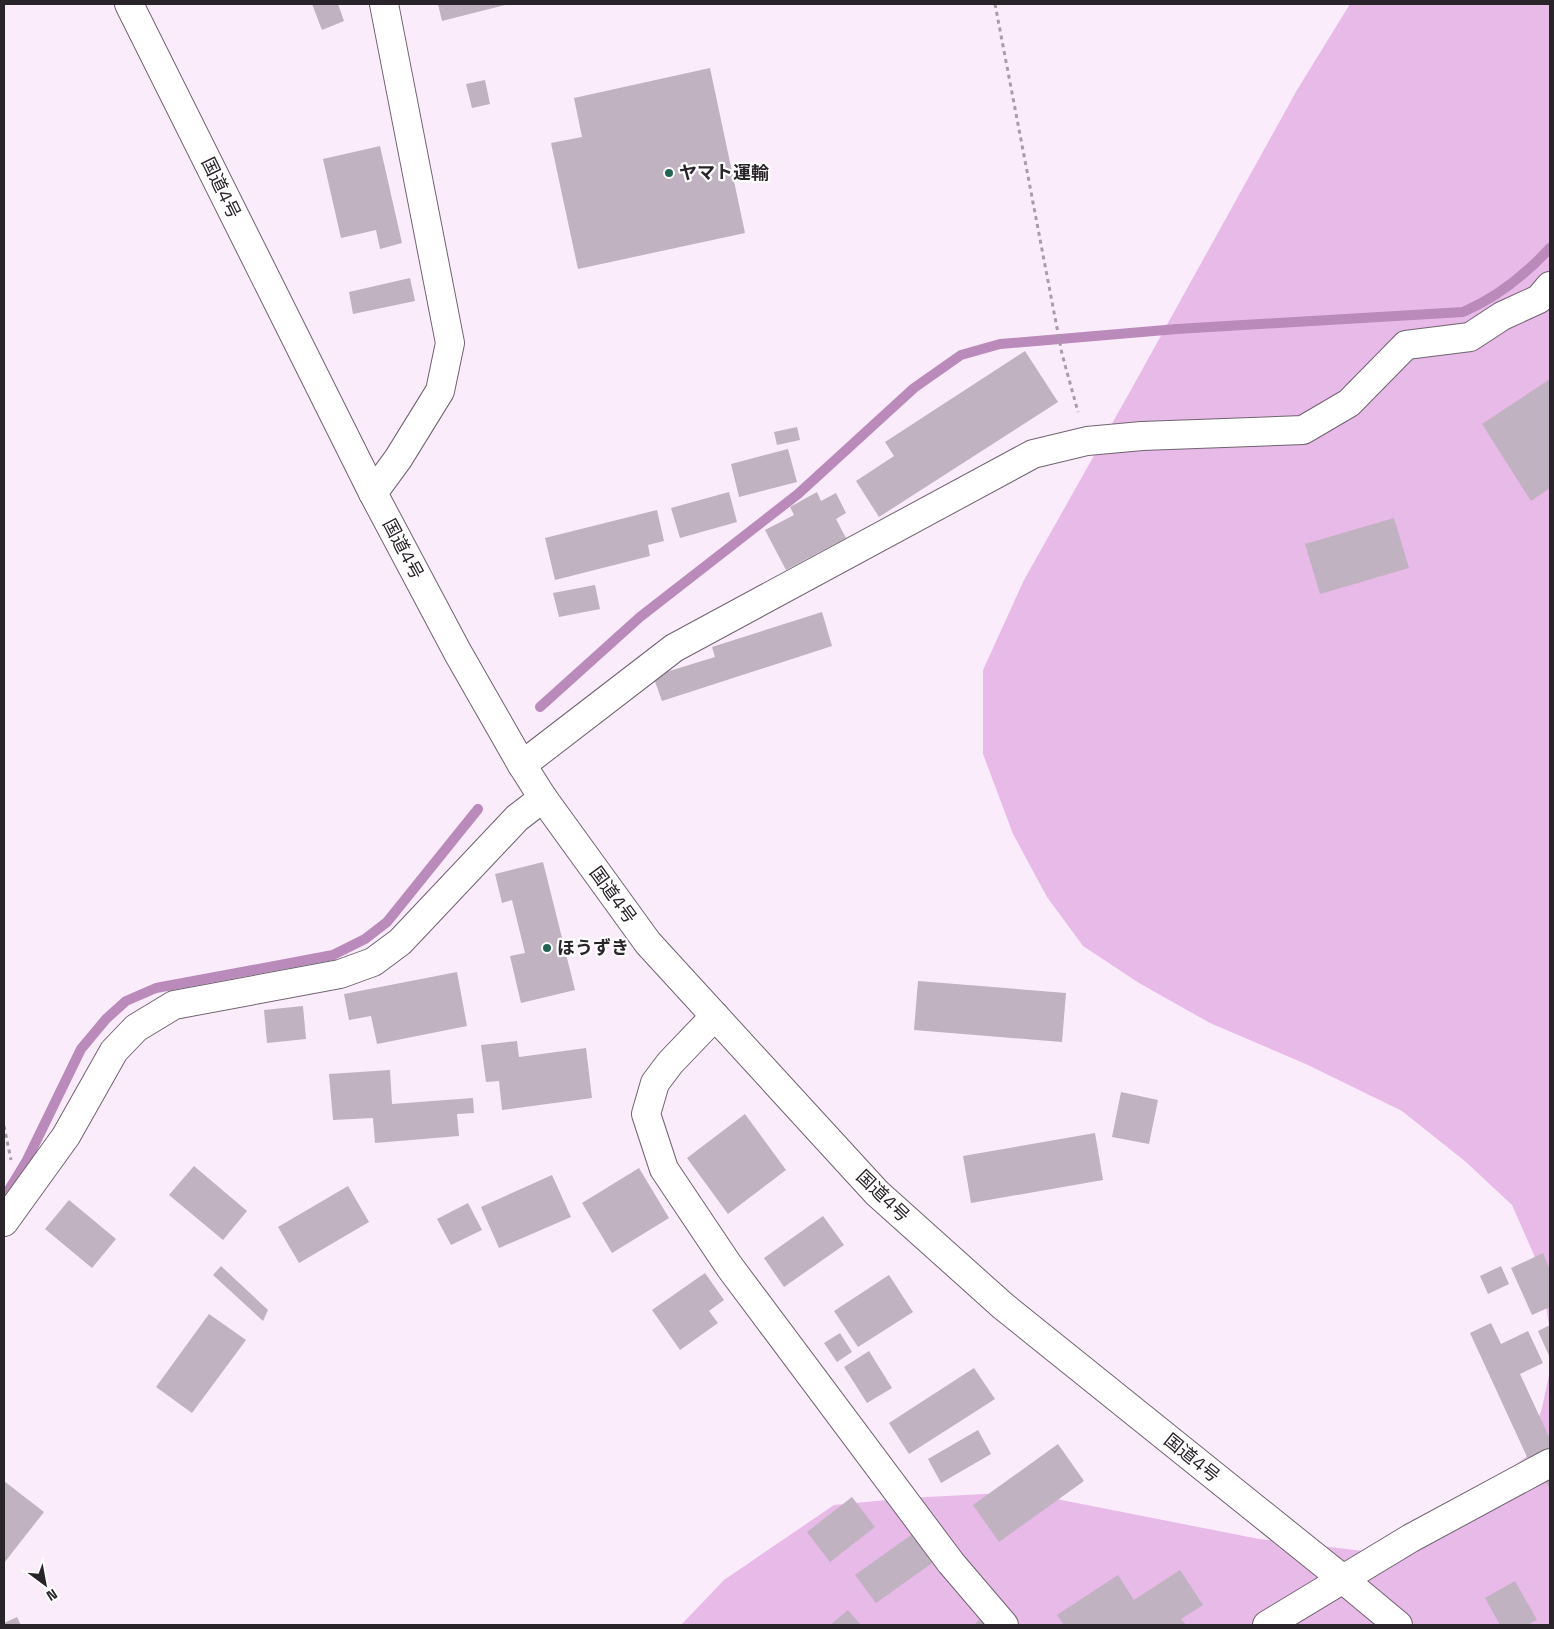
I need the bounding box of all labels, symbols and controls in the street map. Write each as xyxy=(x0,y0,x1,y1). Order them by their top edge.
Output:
street label: 国道4号 xyxy=(197,153,246,222)
place label: ヤマト運輸 xyxy=(679,161,769,184)
marker: ヤマト運輸 xyxy=(663,167,675,179)
street label: 国道4号 xyxy=(378,515,429,583)
street label: 国道4号 xyxy=(585,862,642,928)
place label: ほうずき xyxy=(557,936,629,959)
marker: ほうずき xyxy=(541,942,553,954)
street label: 国道4号 xyxy=(852,1165,915,1227)
street label: 国道4号 xyxy=(1160,1428,1225,1487)
north arrow xyxy=(20,1559,70,1609)
text: N xyxy=(43,1585,61,1605)

